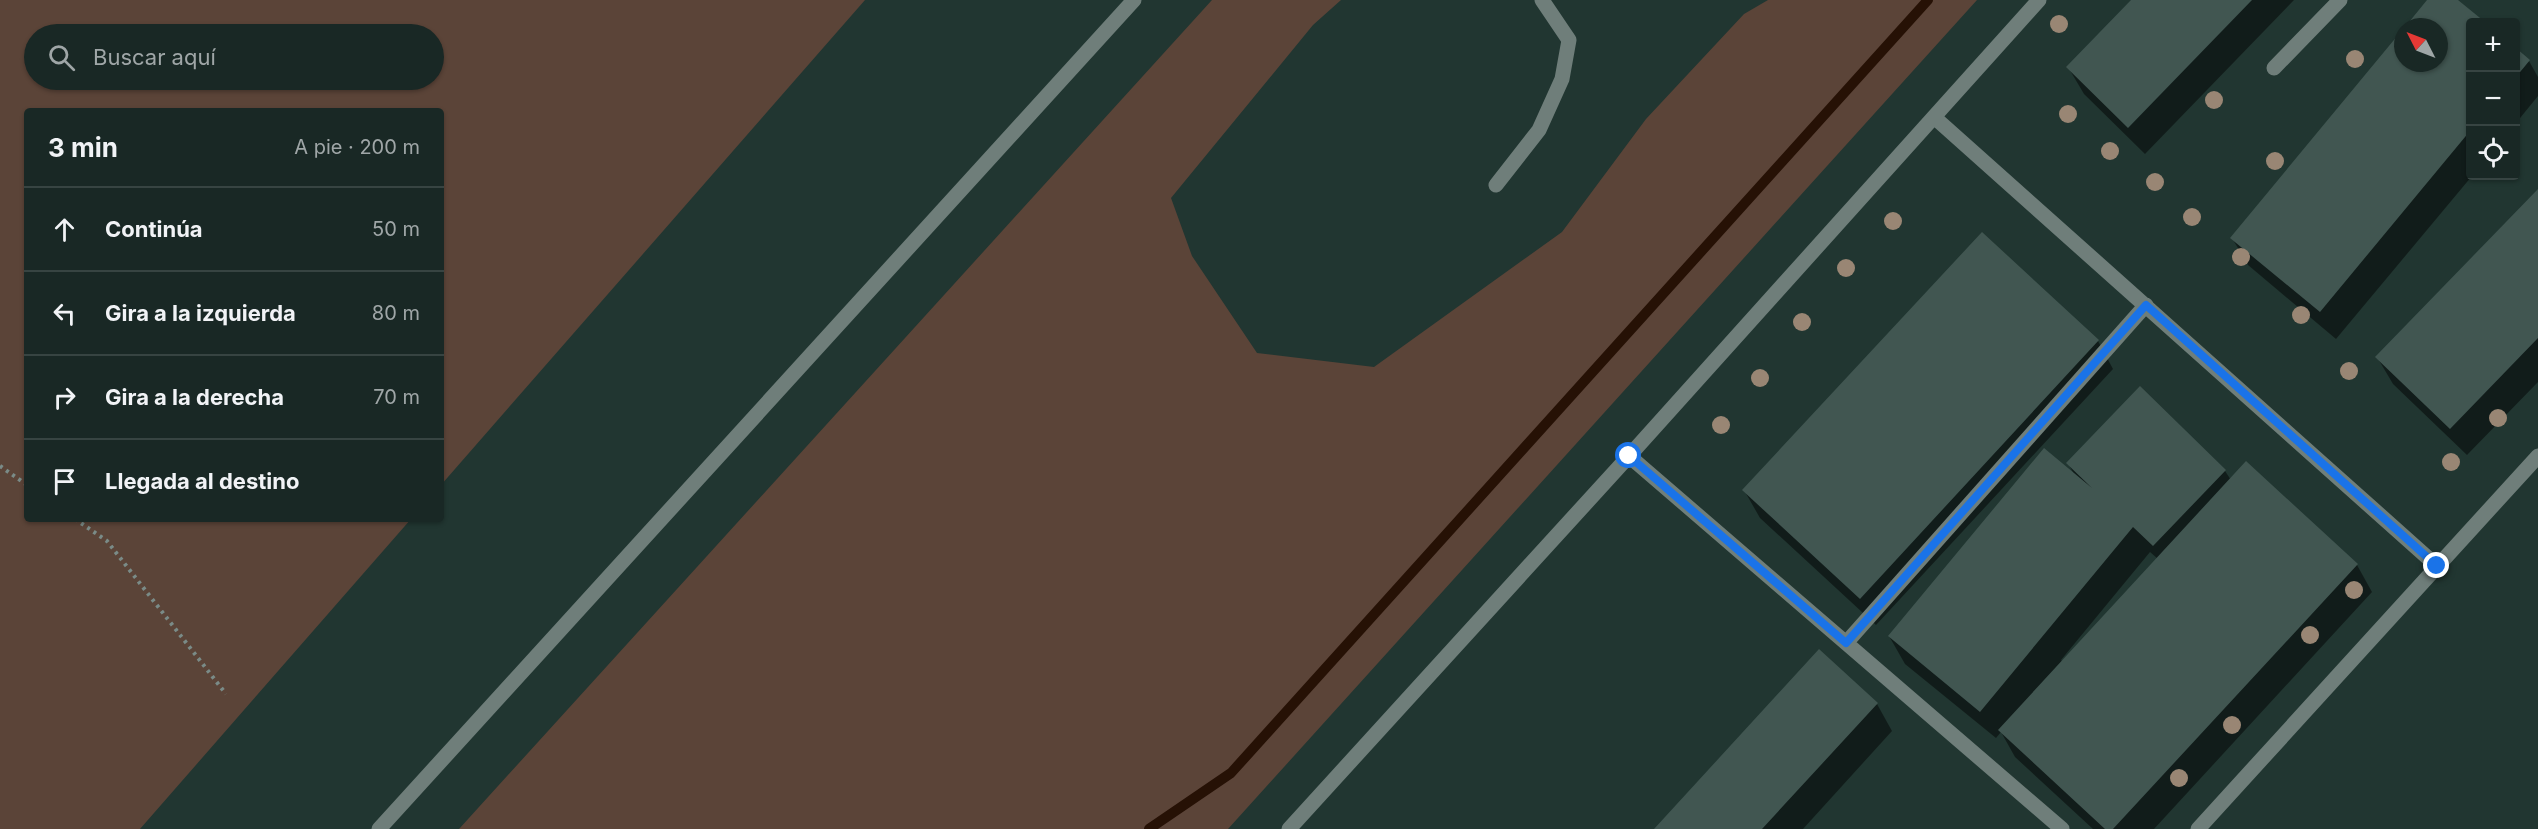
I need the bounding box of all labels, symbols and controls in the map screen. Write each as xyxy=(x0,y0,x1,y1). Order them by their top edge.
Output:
north arrow xyxy=(2394,18,2448,72)
map controls xyxy=(2466,18,2520,180)
button: + xyxy=(2466,18,2520,72)
search box xyxy=(24,24,444,90)
icon: search xyxy=(45,41,78,74)
text: Buscar aquí xyxy=(93,44,216,70)
button: − xyxy=(2466,72,2520,126)
button: locate xyxy=(2466,126,2520,180)
text: 3 min xyxy=(48,132,118,163)
text: A pie · 200 m xyxy=(294,135,420,159)
icon: ahead xyxy=(48,213,81,246)
text: Continúa xyxy=(105,216,203,242)
text: 50 m xyxy=(372,217,420,241)
icon: left xyxy=(48,297,81,330)
text: Gira a la izquierda xyxy=(105,300,296,326)
text: 80 m xyxy=(372,301,420,325)
icon: right xyxy=(48,381,81,414)
text: Gira a la derecha xyxy=(105,384,284,410)
text: 70 m xyxy=(373,385,420,409)
route start xyxy=(1615,442,1641,468)
icon: arrive xyxy=(48,465,81,498)
text: Llegada al destino xyxy=(105,468,299,494)
route end xyxy=(2423,552,2449,578)

